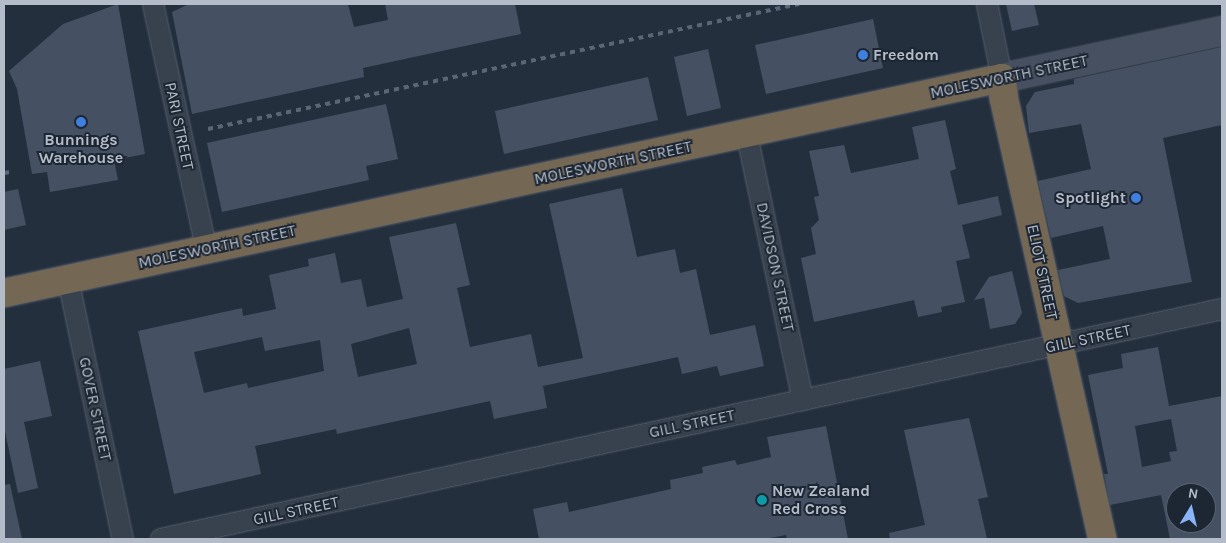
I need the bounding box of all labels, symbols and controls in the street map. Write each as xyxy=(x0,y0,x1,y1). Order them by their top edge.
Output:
place label: Freedom xyxy=(873,45,939,65)
marker: Freedom xyxy=(857,49,869,61)
street label: MOLESWORTH STREET xyxy=(929,51,1089,103)
street label: PARI STREET xyxy=(160,80,198,172)
marker: Bunnings Warehouse xyxy=(75,116,87,128)
place label: Bunnings Warehouse xyxy=(39,130,123,168)
street label: MOLESWORTH STREET xyxy=(533,137,693,189)
place label: Spotlight xyxy=(1055,188,1126,208)
marker: Spotlight xyxy=(1130,192,1142,204)
street label: DAVIDSON STREET xyxy=(752,201,798,333)
street label: MOLESWORTH STREET xyxy=(137,221,297,273)
street label: ELIOT STREET xyxy=(1023,223,1061,321)
street label: GILL STREET xyxy=(1043,321,1133,357)
street label: GOVER STREET xyxy=(75,355,115,463)
street label: GILL STREET xyxy=(647,406,737,442)
place label: New Zealand Red Cross xyxy=(772,481,870,519)
north arrow xyxy=(1166,483,1216,533)
text: N xyxy=(1187,484,1200,503)
street label: GILL STREET xyxy=(251,493,341,529)
marker: New Zealand Red Cross xyxy=(756,494,768,506)

